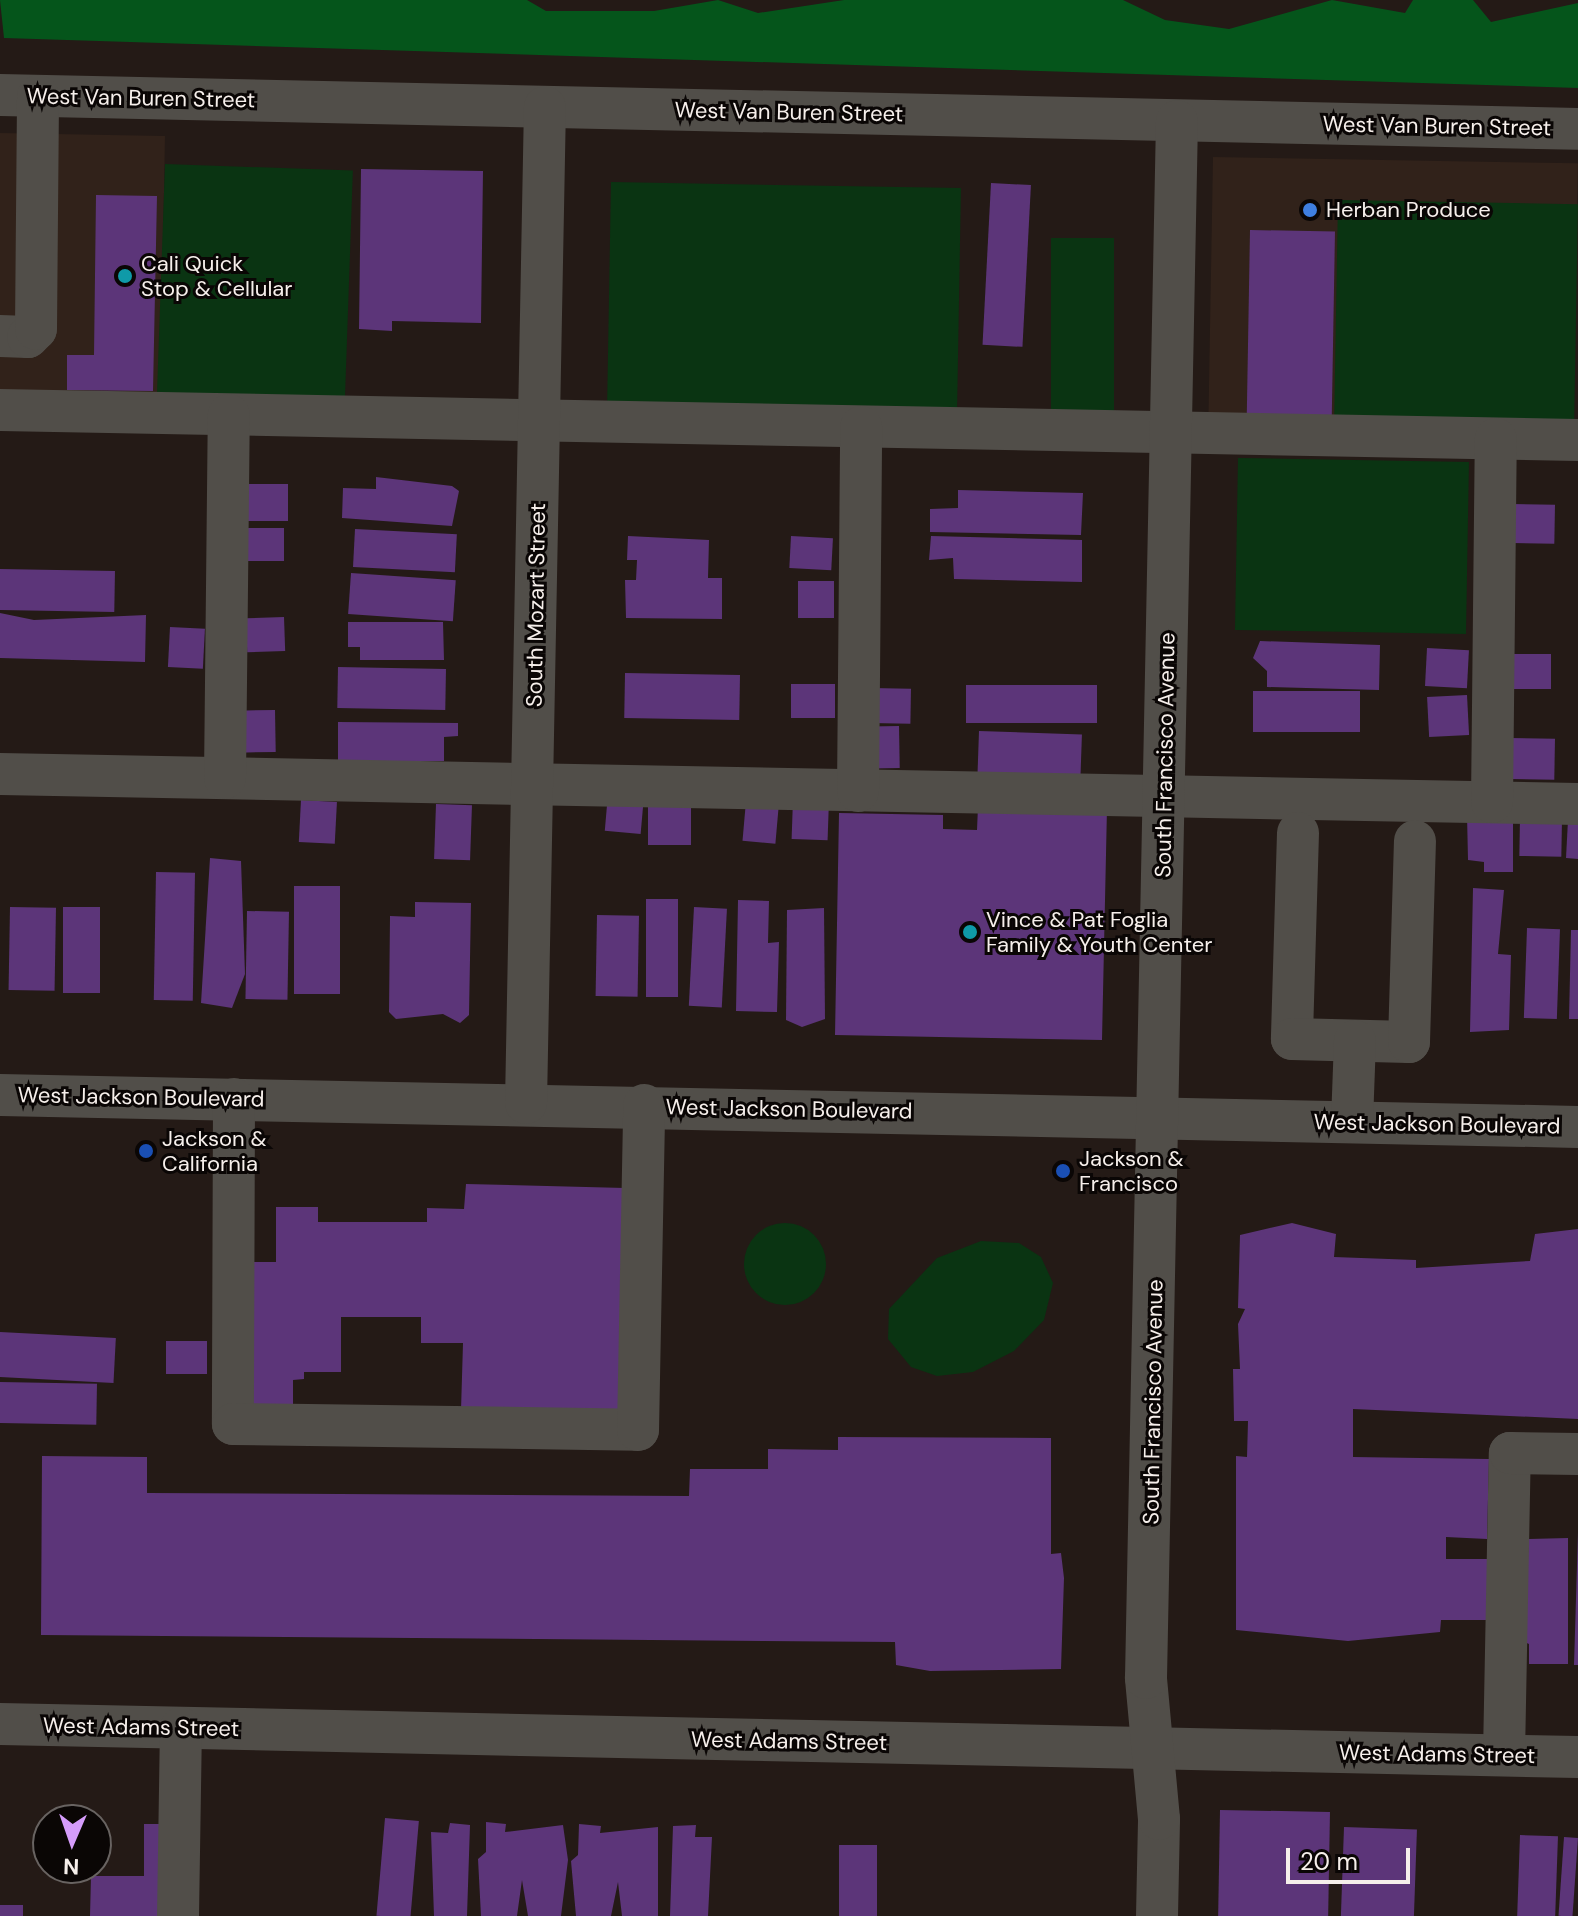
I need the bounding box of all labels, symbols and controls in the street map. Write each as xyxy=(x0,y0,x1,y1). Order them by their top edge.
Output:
street label: West Van Buren Street xyxy=(27,83,255,113)
street label: West Van Buren Street xyxy=(675,97,903,127)
street label: West Van Buren Street xyxy=(1323,111,1551,141)
place label: Herban Produce xyxy=(1326,197,1491,223)
marker: Herban Produce xyxy=(1301,201,1319,219)
place label: Cali Quick Stop & Cellular xyxy=(141,250,292,302)
marker: Cali Quick Stop & Cellular xyxy=(116,267,134,285)
street label: South Mozart Street xyxy=(521,503,551,707)
street label: South Francisco Avenue xyxy=(1150,632,1180,878)
place label: Vince & Pat Foglia Family & Youth Center xyxy=(986,906,1212,958)
marker: Vince & Pat Foglia Family & Youth Center xyxy=(961,923,979,941)
street label: West Jackson Boulevard xyxy=(17,1082,265,1112)
street label: West Jackson Boulevard xyxy=(665,1094,913,1124)
street label: West Jackson Boulevard xyxy=(1313,1109,1561,1139)
place label: Jackson & California xyxy=(162,1125,267,1176)
marker: Jackson & California xyxy=(137,1142,155,1160)
place label: Jackson & Francisco xyxy=(1079,1145,1184,1196)
marker: Jackson & Francisco xyxy=(1054,1162,1072,1180)
street label: South Francisco Avenue xyxy=(1138,1279,1168,1525)
street label: West Adams Street xyxy=(43,1712,239,1742)
street label: West Adams Street xyxy=(691,1726,887,1756)
street label: West Adams Street xyxy=(1339,1739,1535,1769)
north arrow xyxy=(32,1804,112,1884)
scale bar xyxy=(1290,1832,1414,1882)
text: 20 m xyxy=(1300,1846,1358,1877)
text: N xyxy=(63,1852,80,1881)

